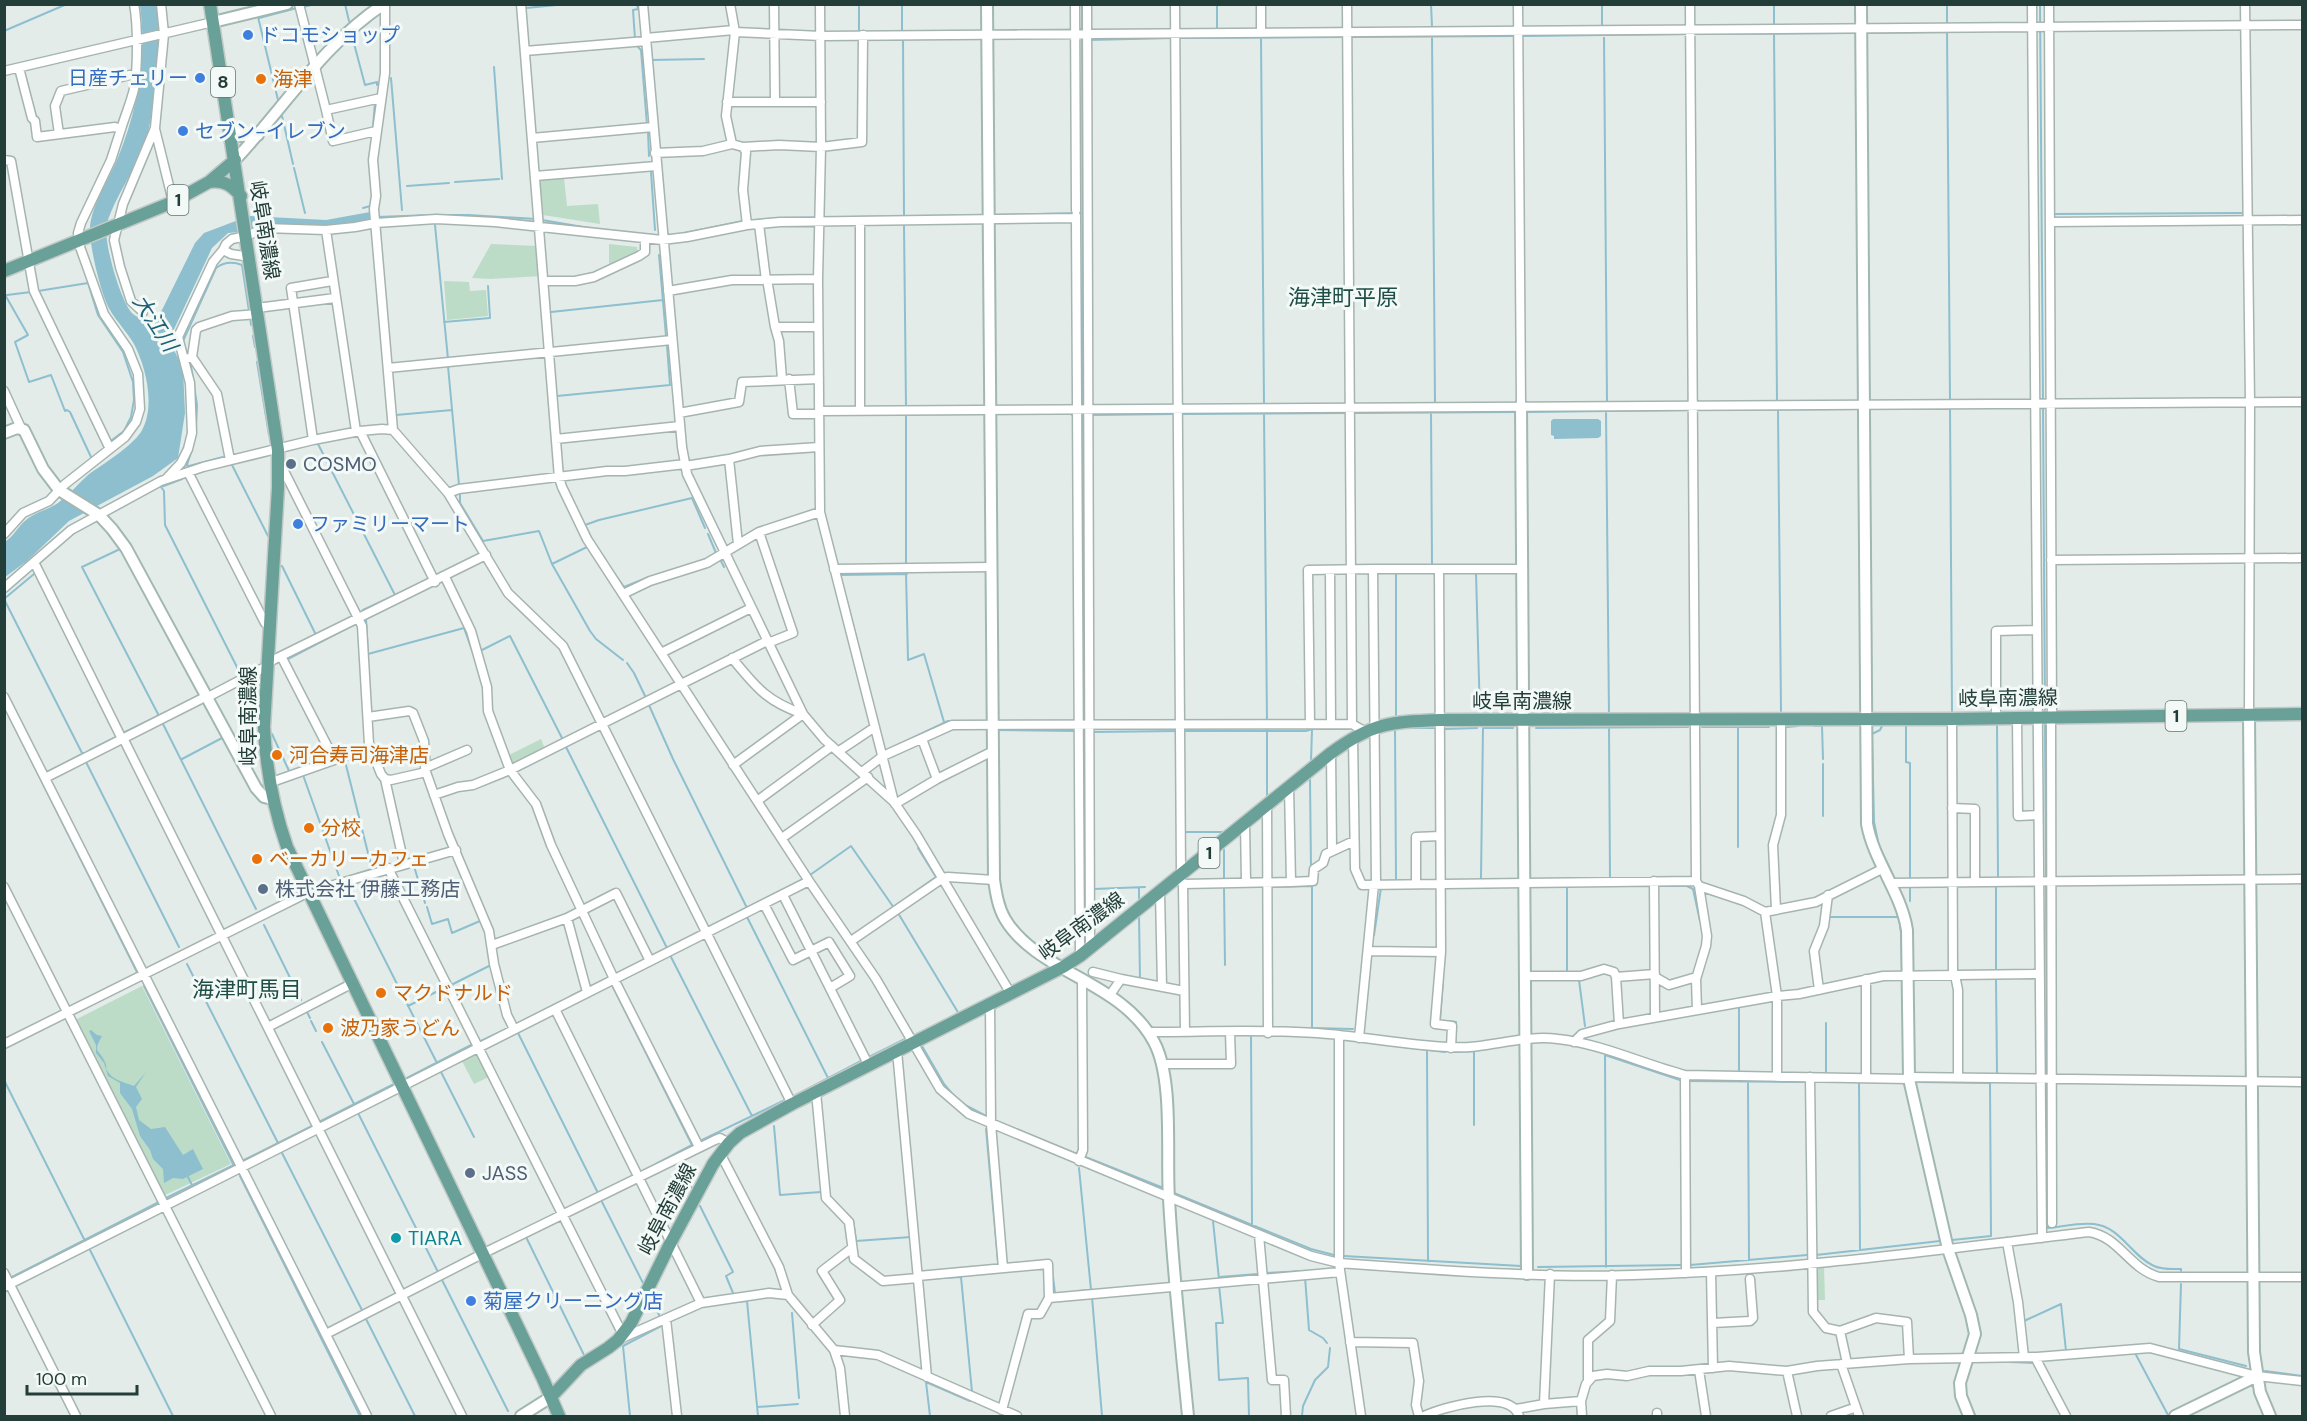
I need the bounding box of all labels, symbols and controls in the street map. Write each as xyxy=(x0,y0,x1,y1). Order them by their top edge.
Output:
place label: ドコモショップ xyxy=(260,22,400,48)
marker: ドコモショップ xyxy=(241,28,255,42)
place label: 日産チェリー xyxy=(68,65,188,91)
place label: 海津 xyxy=(273,66,313,92)
road number: 8 xyxy=(211,67,235,97)
marker: 日産チェリー xyxy=(193,71,207,85)
marker: 海津 xyxy=(254,72,268,86)
place label: セブン-イレブン xyxy=(195,118,346,144)
marker: セブン-イレブン xyxy=(176,124,190,138)
street label: 岐阜南濃線 xyxy=(244,179,286,281)
road number: 1 xyxy=(168,185,188,215)
district label: 海津町平原 xyxy=(1288,283,1398,312)
water label: 大江川 xyxy=(126,289,185,359)
place label: COSMO xyxy=(303,451,377,477)
marker: COSMO xyxy=(284,457,298,471)
place label: ファミリーマート xyxy=(310,511,470,537)
marker: ファミリーマート xyxy=(291,517,305,531)
street label: 岐阜南濃線 xyxy=(235,666,261,766)
street label: 岐阜南濃線 xyxy=(1958,684,2058,712)
street label: 岐阜南濃線 xyxy=(1472,688,1572,714)
road number: 1 xyxy=(2166,701,2186,731)
place label: 河合寿司海津店 xyxy=(289,742,429,768)
marker: 河合寿司海津店 xyxy=(270,748,284,762)
place label: 分校 xyxy=(321,815,361,841)
marker: 分校 xyxy=(302,821,316,835)
road number: 1 xyxy=(1198,838,1220,868)
place label: ベーカリーカフェ xyxy=(269,846,429,872)
marker: ベーカリーカフェ xyxy=(250,852,264,866)
place label: 株式会社 伊藤工務店 xyxy=(275,876,460,902)
marker: 株式会社 伊藤工務店 xyxy=(256,882,270,896)
street label: 岐阜南濃線 xyxy=(1033,886,1129,966)
district label: 海津町馬目 xyxy=(192,975,302,1004)
place label: マクドナルド xyxy=(393,980,513,1006)
marker: マクドナルド xyxy=(374,986,388,1000)
place label: 波乃家うどん xyxy=(340,1015,460,1041)
marker: 波乃家うどん xyxy=(321,1021,335,1035)
street label: 岐阜南濃線 xyxy=(632,1159,702,1259)
place label: JASS xyxy=(482,1160,528,1186)
marker: JASS xyxy=(463,1166,477,1180)
place label: TIARA xyxy=(408,1225,462,1251)
marker: TIARA xyxy=(389,1231,403,1245)
place label: 菊屋クリーニング店 xyxy=(483,1288,663,1314)
marker: 菊屋クリーニング店 xyxy=(464,1294,478,1308)
scale bar xyxy=(27,1358,136,1396)
text: 100 m xyxy=(36,1367,87,1391)

